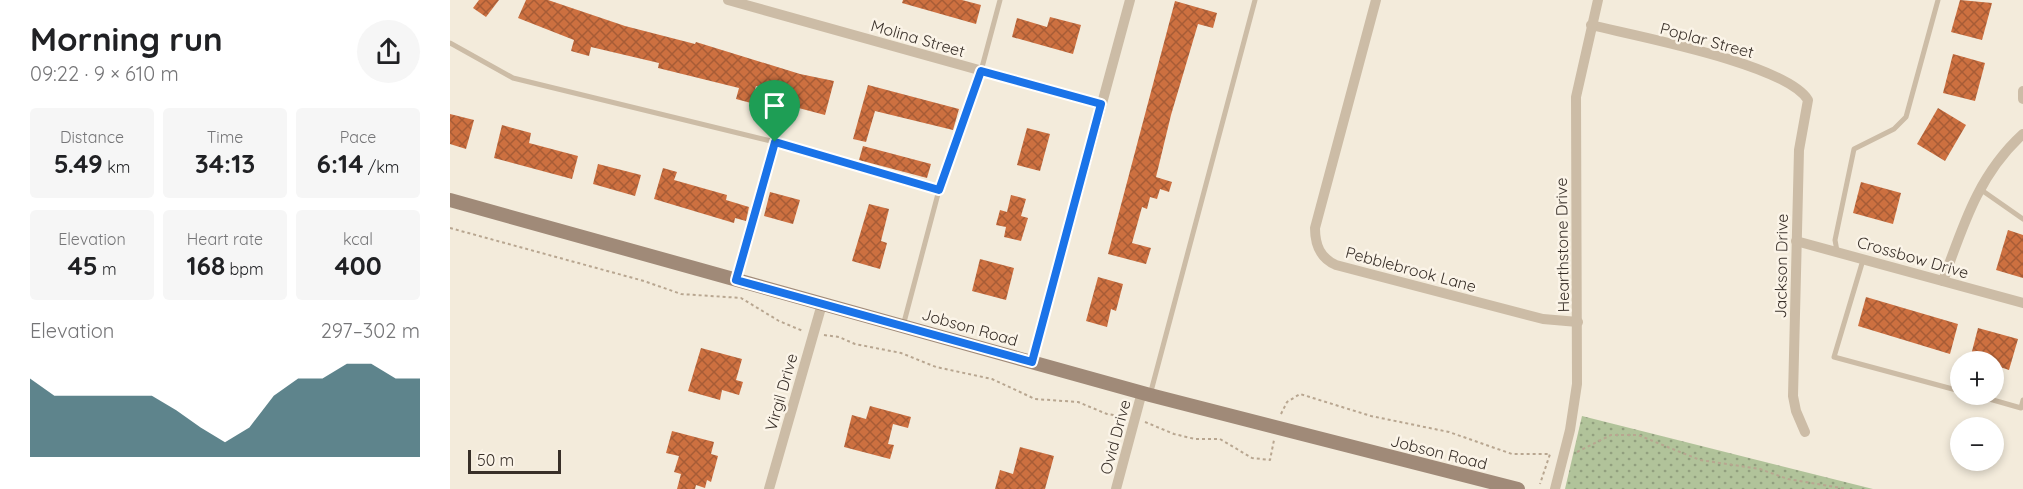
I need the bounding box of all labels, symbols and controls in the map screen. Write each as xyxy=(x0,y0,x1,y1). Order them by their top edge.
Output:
street label: Molina Street xyxy=(869,15,967,61)
text: Morning run xyxy=(30,18,223,59)
street label: Poplar Street xyxy=(1658,18,1756,62)
button: share xyxy=(357,20,420,83)
text: 09:22 · 9 × 610 m xyxy=(30,61,179,86)
pin xyxy=(749,80,800,142)
icon: arrive xyxy=(758,89,791,122)
text: Distance xyxy=(60,127,124,147)
text: Time xyxy=(207,127,243,147)
text: Pace xyxy=(340,127,376,147)
text: 5.49 xyxy=(54,147,103,180)
text: 34:13 xyxy=(195,147,255,180)
text: 6:14 xyxy=(317,147,364,180)
text: km xyxy=(103,157,130,177)
text: /km xyxy=(364,157,399,177)
street label: Hearthstone Drive xyxy=(1551,177,1573,313)
street label: Jackson Drive xyxy=(1770,213,1792,319)
text: Elevation xyxy=(58,229,126,249)
text: Heart rate xyxy=(187,229,263,249)
text: kcal xyxy=(343,229,373,249)
street label: Crossbow Drive xyxy=(1855,232,1971,282)
street label: Pebblebrook Lane xyxy=(1343,242,1479,296)
text: 45 xyxy=(67,249,98,282)
text: 168 xyxy=(186,249,225,282)
text: 400 xyxy=(334,249,382,282)
text: m xyxy=(98,259,117,279)
text: bpm xyxy=(225,259,264,279)
street label: Jobson Road xyxy=(920,304,1020,350)
text: Elevation xyxy=(30,318,114,343)
text: 297–302 m xyxy=(321,318,420,343)
street label: Virgil Drive xyxy=(760,351,802,433)
map controls xyxy=(1950,351,2004,471)
button: + xyxy=(1950,351,2004,405)
street label: Ovid Drive xyxy=(1095,397,1135,477)
button: − xyxy=(1950,417,2004,471)
street label: Jobson Road xyxy=(1389,430,1489,474)
scale bar xyxy=(468,447,561,474)
text: 50 m xyxy=(477,450,514,470)

